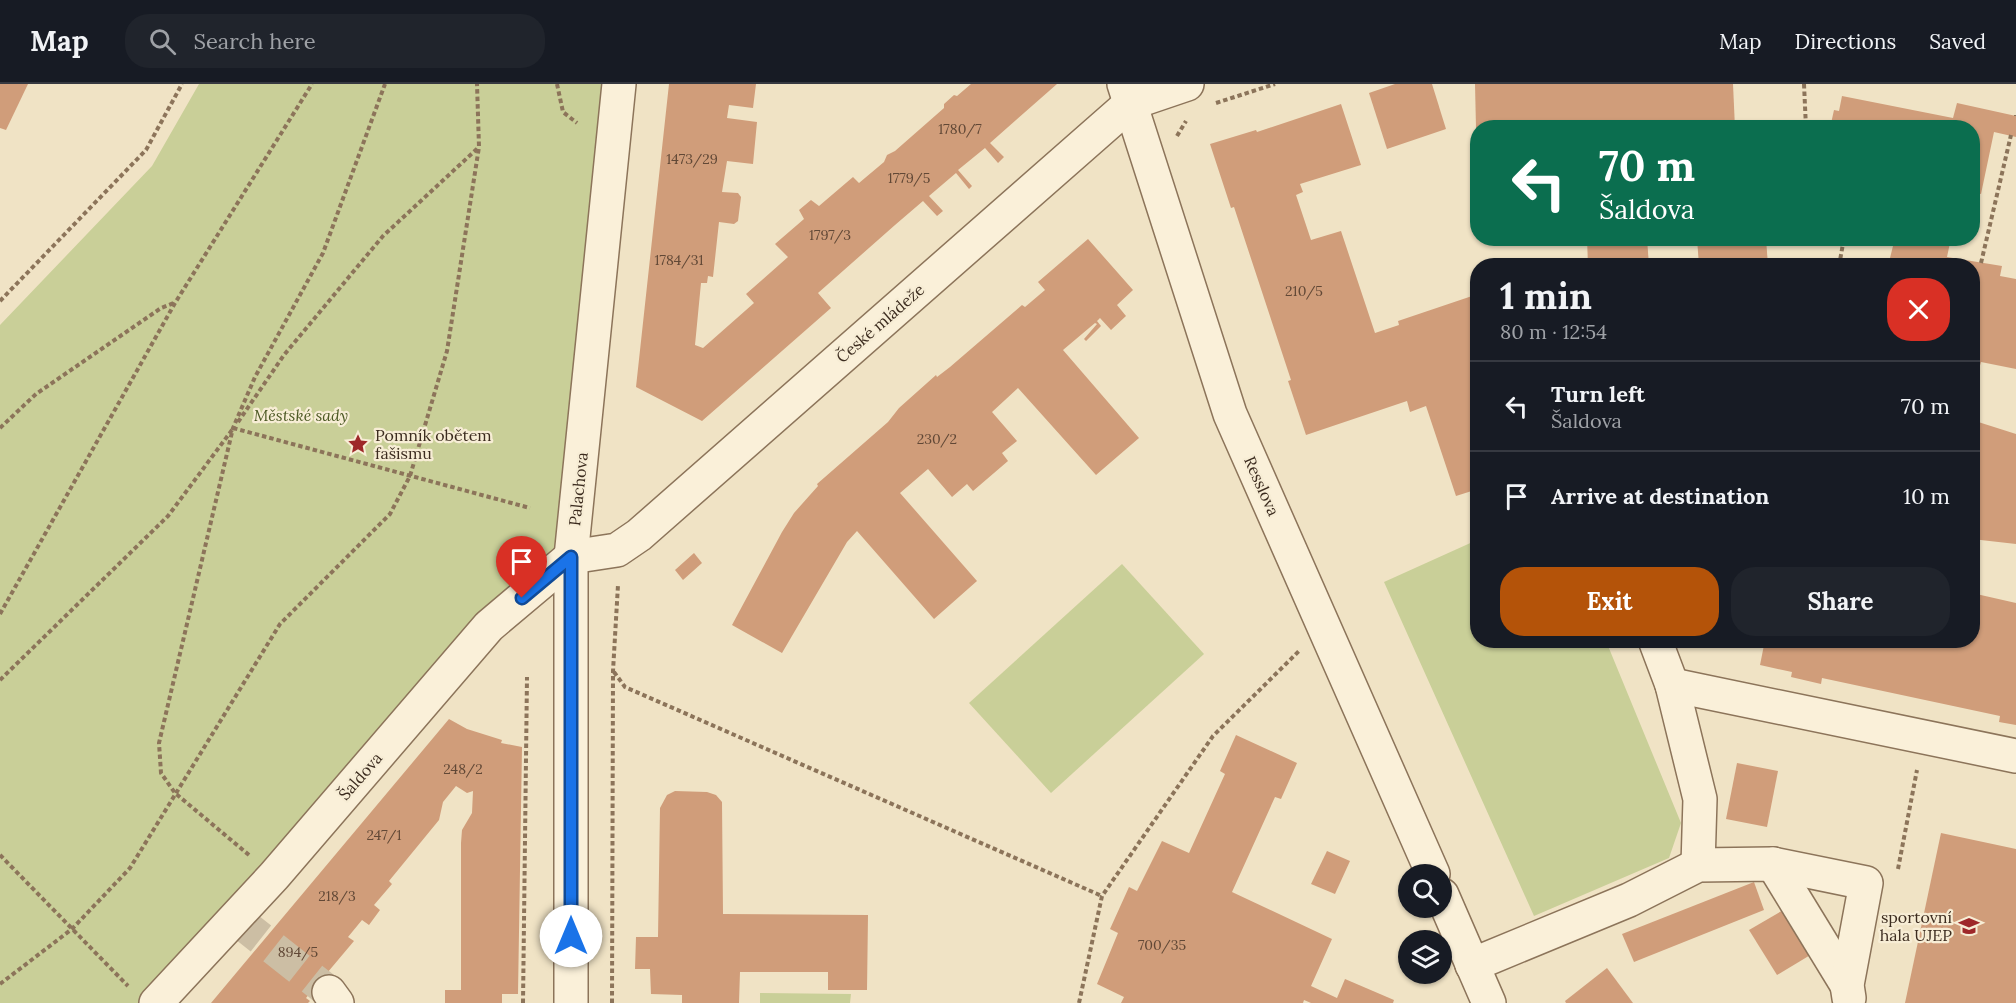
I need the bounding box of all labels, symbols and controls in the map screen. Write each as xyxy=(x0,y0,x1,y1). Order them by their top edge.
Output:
search box xyxy=(125,14,545,68)
text: Map xyxy=(30,23,89,59)
icon: search xyxy=(146,25,179,58)
text: Search here xyxy=(194,27,316,55)
text: Map xyxy=(1719,28,1762,55)
text: Directions xyxy=(1795,28,1896,55)
text: Saved xyxy=(1929,28,1986,55)
house number: 1780/7 xyxy=(938,120,982,138)
text: 70 m xyxy=(1599,139,1695,193)
icon: left xyxy=(1500,144,1578,222)
house number: 1473/29 xyxy=(666,150,718,168)
house number: 1779/5 xyxy=(888,169,930,187)
text: Šaldova xyxy=(1599,192,1695,226)
house number: 1797/3 xyxy=(809,226,851,244)
house number: 1784/31 xyxy=(654,251,704,269)
text: 1 min xyxy=(1500,273,1592,319)
button: close xyxy=(1887,278,1950,341)
street label: České mládeže xyxy=(832,279,929,367)
house number: 210/5 xyxy=(1285,282,1323,300)
text: 80 m · 12:54 xyxy=(1500,319,1607,344)
text: Turn left xyxy=(1551,380,1645,408)
icon: left xyxy=(1500,390,1533,423)
text: 70 m xyxy=(1901,392,1950,420)
park label: Městské sady xyxy=(254,405,348,425)
text: Šaldova xyxy=(1551,408,1622,433)
place label: Pomník obětem fašismu xyxy=(375,425,492,463)
house number: 230/2 xyxy=(917,430,957,448)
place icon: Pomník obětem fašismu xyxy=(346,432,370,456)
street label: Palachova xyxy=(564,451,592,527)
street label: Resslova xyxy=(1240,453,1284,519)
icon: arrive xyxy=(1500,480,1533,513)
text: Arrive at destination xyxy=(1551,482,1769,510)
text: 10 m xyxy=(1903,482,1950,510)
pin xyxy=(496,536,547,598)
icon: arrive xyxy=(505,545,538,578)
button: Exit xyxy=(1500,567,1719,636)
button: Share xyxy=(1731,567,1950,636)
street label: Šaldova xyxy=(334,748,386,804)
house number: 248/2 xyxy=(443,760,483,778)
house number: 247/1 xyxy=(367,826,402,844)
map controls xyxy=(1398,864,1452,984)
button: search xyxy=(1398,864,1452,918)
house number: 218/3 xyxy=(318,887,356,905)
position arrow xyxy=(539,904,603,968)
place label: sportovní hala UJEP xyxy=(1880,907,1952,945)
school or university icon: sportovní hala UJEP xyxy=(1957,914,1981,938)
button: layers xyxy=(1398,930,1452,984)
house number: 700/35 xyxy=(1138,936,1186,954)
house number: 894/5 xyxy=(278,943,318,961)

